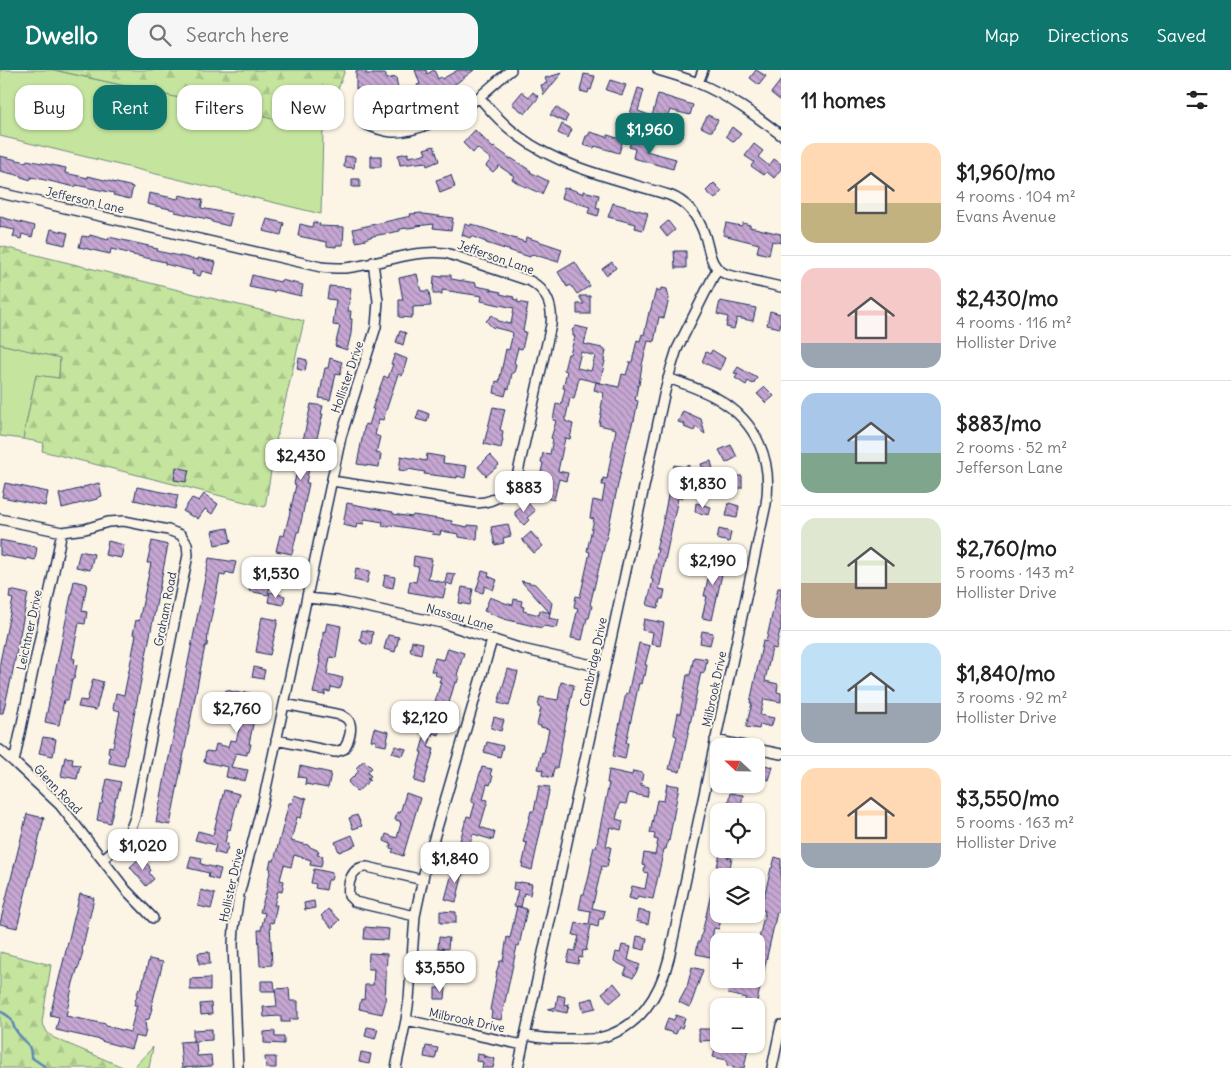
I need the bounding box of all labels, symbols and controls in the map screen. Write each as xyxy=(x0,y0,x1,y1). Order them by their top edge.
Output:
search box xyxy=(128,13,478,58)
text: Dwello xyxy=(25,20,98,50)
icon: search xyxy=(146,21,174,49)
text: Search here xyxy=(186,23,289,47)
text: Map xyxy=(984,24,1019,47)
text: Directions xyxy=(1047,24,1129,47)
text: Saved xyxy=(1157,24,1206,47)
chip: Buy xyxy=(15,85,83,130)
chip: Rent xyxy=(93,85,167,130)
chip: Filters xyxy=(177,85,262,130)
chip: New xyxy=(272,85,344,130)
chip: Apartment xyxy=(354,85,477,130)
icon: filters xyxy=(1183,86,1211,114)
text: 11 homes xyxy=(801,87,886,114)
pin: $1,960 xyxy=(609,112,691,155)
text: $1,960 xyxy=(626,119,674,139)
text: $1,960/mo xyxy=(956,159,1055,186)
icon: home xyxy=(841,163,901,223)
street label: Jefferson Lane xyxy=(44,184,126,216)
text: 4 rooms · 104 m² xyxy=(956,186,1076,206)
text: Evans Avenue xyxy=(956,206,1056,226)
street label: Jefferson Lane xyxy=(456,237,536,277)
text: $2,430/mo xyxy=(956,285,1058,312)
icon: home xyxy=(841,288,901,348)
text: 4 rooms · 116 m² xyxy=(956,312,1072,332)
text: Hollister Drive xyxy=(956,332,1057,352)
street label: Hollister Drive xyxy=(328,339,366,415)
text: $883/mo xyxy=(956,410,1041,437)
icon: home xyxy=(841,413,901,473)
text: 2 rooms · 52 m² xyxy=(956,437,1067,457)
pin: $2,430 xyxy=(260,438,342,481)
text: $2,430 xyxy=(276,445,326,465)
text: Jefferson Lane xyxy=(956,457,1063,477)
pin: $1,830 xyxy=(662,466,744,509)
pin: $883 xyxy=(494,470,554,513)
text: $1,830 xyxy=(679,473,727,493)
text: $883 xyxy=(506,477,542,497)
text: $2,760/mo xyxy=(956,535,1057,562)
icon: home xyxy=(841,538,901,598)
pin: $2,190 xyxy=(672,544,754,586)
text: $2,190 xyxy=(690,550,736,570)
pin: $1,530 xyxy=(235,556,317,599)
text: 5 rooms · 143 m² xyxy=(956,562,1074,582)
text: $1,530 xyxy=(252,563,300,583)
street label: Graham Road xyxy=(150,570,180,648)
text: Hollister Drive xyxy=(956,582,1057,602)
street label: Leichtner Drive xyxy=(13,588,45,672)
street label: Nassau Lane xyxy=(425,600,495,634)
street label: Cambridge Drive xyxy=(576,616,610,708)
street label: Milbrook Drive xyxy=(699,650,729,728)
text: $1,840/mo xyxy=(956,660,1055,687)
icon: home xyxy=(841,663,901,723)
text: 3 rooms · 92 m² xyxy=(956,687,1068,707)
pin: $2,760 xyxy=(196,692,278,734)
text: $2,760 xyxy=(213,698,261,718)
pin: $2,120 xyxy=(384,700,466,743)
text: $2,120 xyxy=(402,707,448,727)
text: Hollister Drive xyxy=(956,707,1057,727)
north arrow xyxy=(710,738,765,792)
map controls xyxy=(710,738,765,1053)
street label: Glenn Road xyxy=(31,761,85,817)
text: $3,550/mo xyxy=(956,785,1059,812)
icon: home xyxy=(841,788,901,848)
button: locate xyxy=(710,803,765,858)
text: 5 rooms · 163 m² xyxy=(956,812,1074,832)
pin: $1,020 xyxy=(102,828,184,871)
text: Hollister Drive xyxy=(956,832,1057,852)
text: $1,020 xyxy=(119,835,167,855)
pin: $1,840 xyxy=(414,842,496,884)
street label: Hollister Drive xyxy=(216,847,246,923)
text: $1,840 xyxy=(431,848,479,868)
button: layers xyxy=(710,868,765,923)
button: + xyxy=(710,933,765,988)
pin: $3,550 xyxy=(399,950,481,993)
text: $3,550 xyxy=(415,957,465,977)
button: − xyxy=(710,998,765,1053)
street label: Milbrook Drive xyxy=(428,1005,506,1035)

